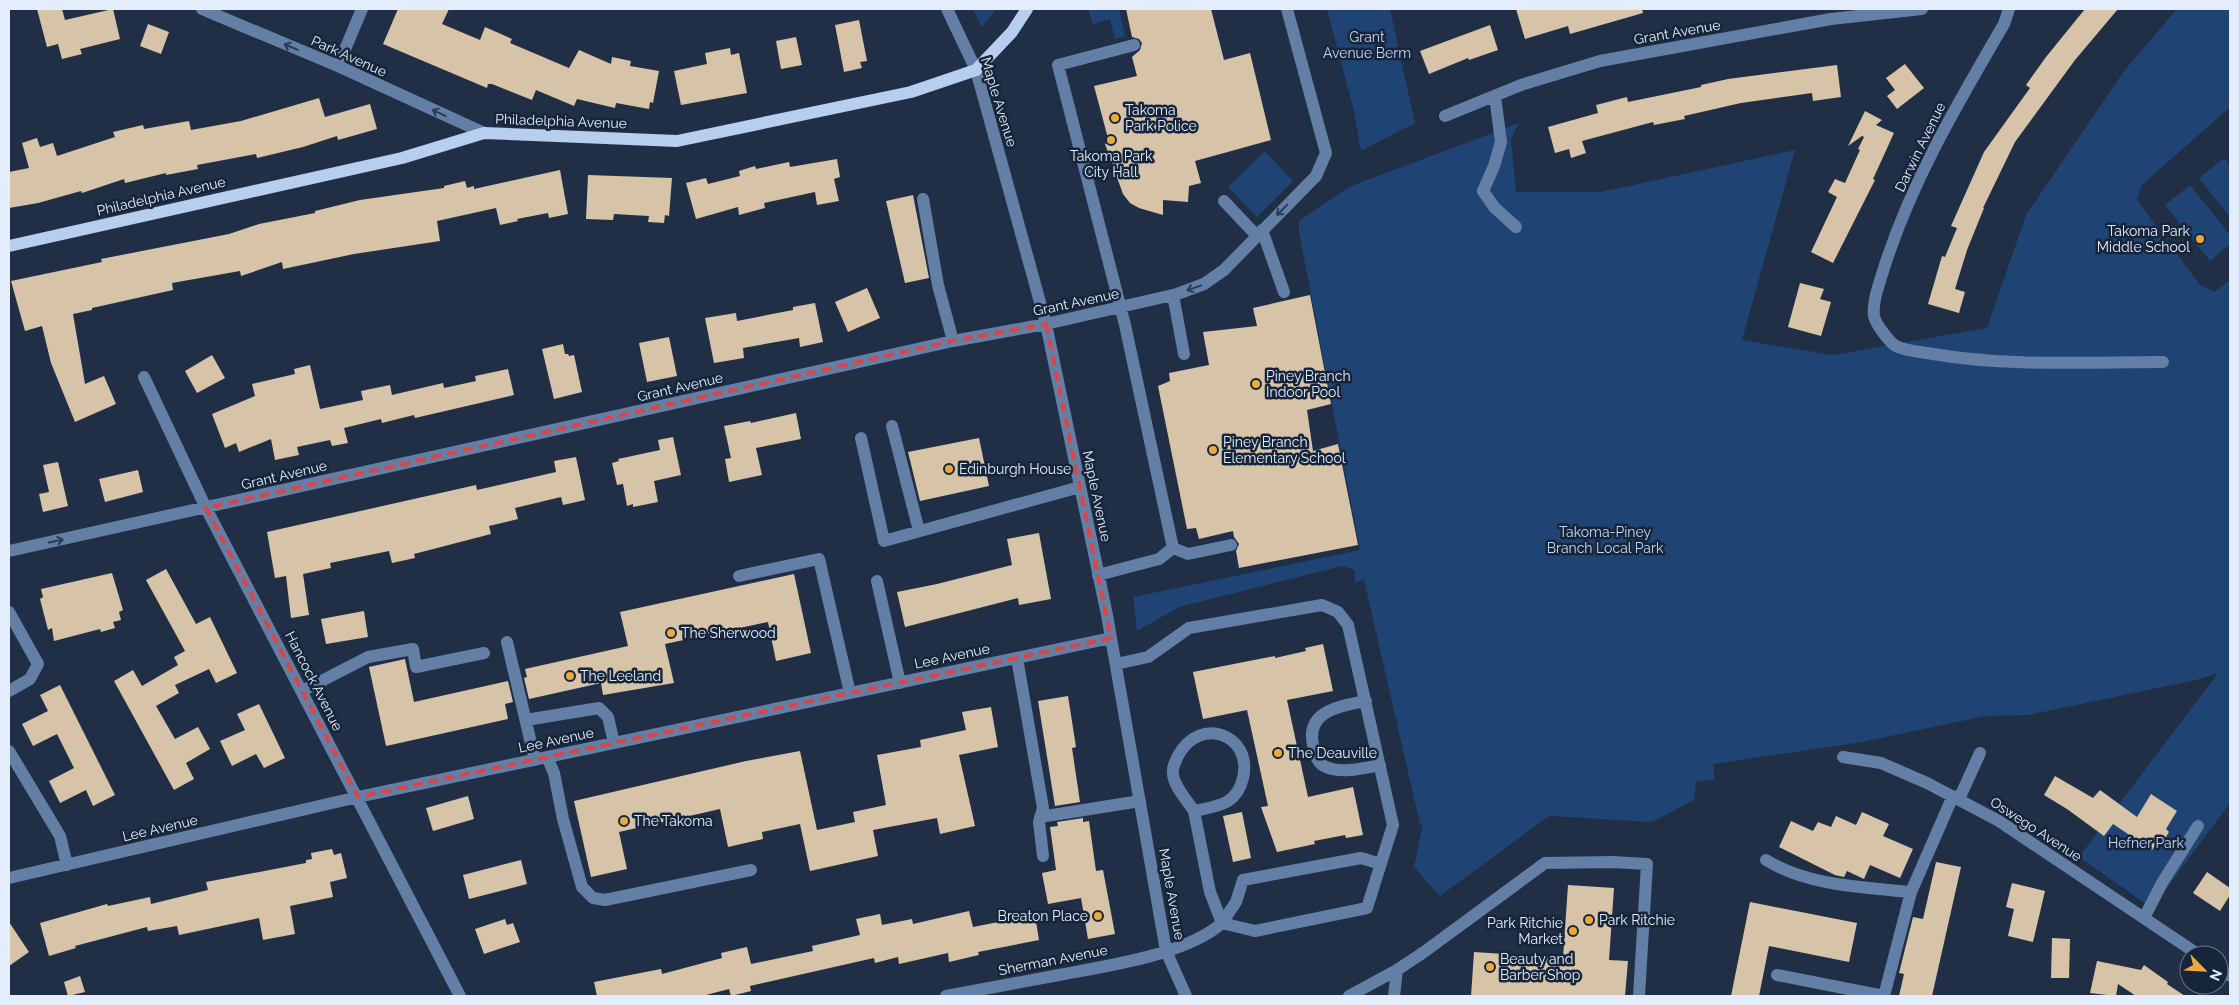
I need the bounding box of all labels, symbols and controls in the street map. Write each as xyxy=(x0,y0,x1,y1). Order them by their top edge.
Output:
street label: Grant Avenue xyxy=(1632,17,1722,47)
park label: Grant Avenue Berm xyxy=(1323,29,1411,61)
street label: Park Avenue xyxy=(309,32,389,80)
one-way arrow xyxy=(284,41,299,51)
street label: Maple Avenue xyxy=(978,55,1020,149)
street label: Darwin Avenue xyxy=(1891,100,1949,194)
place label: Takoma Park Police xyxy=(1125,102,1197,134)
one-way arrow xyxy=(432,107,447,117)
street label: Philadelphia Avenue xyxy=(495,111,627,131)
marker: Takoma Park Police xyxy=(1109,112,1121,124)
marker: Takoma Park City Hall xyxy=(1105,134,1117,146)
place label: Takoma Park City Hall xyxy=(1070,148,1153,180)
street label: Philadelphia Avenue xyxy=(95,173,227,219)
one-way arrow xyxy=(1276,204,1288,216)
place label: Takoma Park Middle School xyxy=(2097,223,2191,255)
marker: Takoma Park Middle School xyxy=(2194,233,2206,245)
one-way arrow xyxy=(1187,284,1203,293)
street label: Grant Avenue xyxy=(1031,285,1121,319)
place label: Piney Branch Indoor Pool xyxy=(1266,368,1351,400)
street label: Grant Avenue xyxy=(636,369,724,405)
marker: Piney Branch Indoor Pool xyxy=(1250,378,1262,390)
place label: Piney Branch Elementary School xyxy=(1223,434,1346,466)
marker: Piney Branch Elementary School xyxy=(1207,444,1219,456)
street label: Maple Avenue xyxy=(1080,449,1114,543)
street label: Grant Avenue xyxy=(240,457,328,493)
place label: Edinburgh House xyxy=(959,461,1071,477)
marker: Edinburgh House xyxy=(943,463,955,475)
park label: Takoma-Piney Branch Local Park xyxy=(1547,524,1664,556)
one-way arrow xyxy=(48,536,64,545)
place label: The Sherwood xyxy=(681,625,776,641)
marker: The Sherwood xyxy=(665,627,677,639)
street label: Hancock Avenue xyxy=(282,629,346,733)
street label: Lee Avenue xyxy=(913,640,991,672)
place label: The Leeland xyxy=(580,668,661,684)
marker: The Leeland xyxy=(564,670,576,682)
street label: Lee Avenue xyxy=(517,724,595,756)
place label: The Deauville xyxy=(1288,745,1377,761)
marker: The Deauville xyxy=(1272,747,1284,759)
street label: Oswego Avenue xyxy=(1987,793,2085,865)
street label: Lee Avenue xyxy=(121,812,199,844)
place label: The Takoma xyxy=(634,813,713,829)
marker: The Takoma xyxy=(618,815,630,827)
park label: Hefner Park xyxy=(2108,835,2185,851)
street label: Maple Avenue xyxy=(1156,847,1188,941)
place label: Breaton Place xyxy=(998,908,1088,924)
marker: Breaton Place xyxy=(1092,910,1104,922)
place label: Park Ritchie xyxy=(1599,912,1675,928)
marker: Park Ritchie xyxy=(1583,914,1595,926)
place label: Park Ritchie Market xyxy=(1487,915,1563,947)
marker: Park Ritchie Market xyxy=(1567,925,1579,937)
street label: Sherman Avenue xyxy=(997,942,1109,978)
north arrow xyxy=(2179,945,2229,995)
place label: Beauty and Barber Shop xyxy=(1500,951,1581,983)
marker: Beauty and Barber Shop xyxy=(1484,961,1496,973)
text: N xyxy=(2206,967,2225,983)

